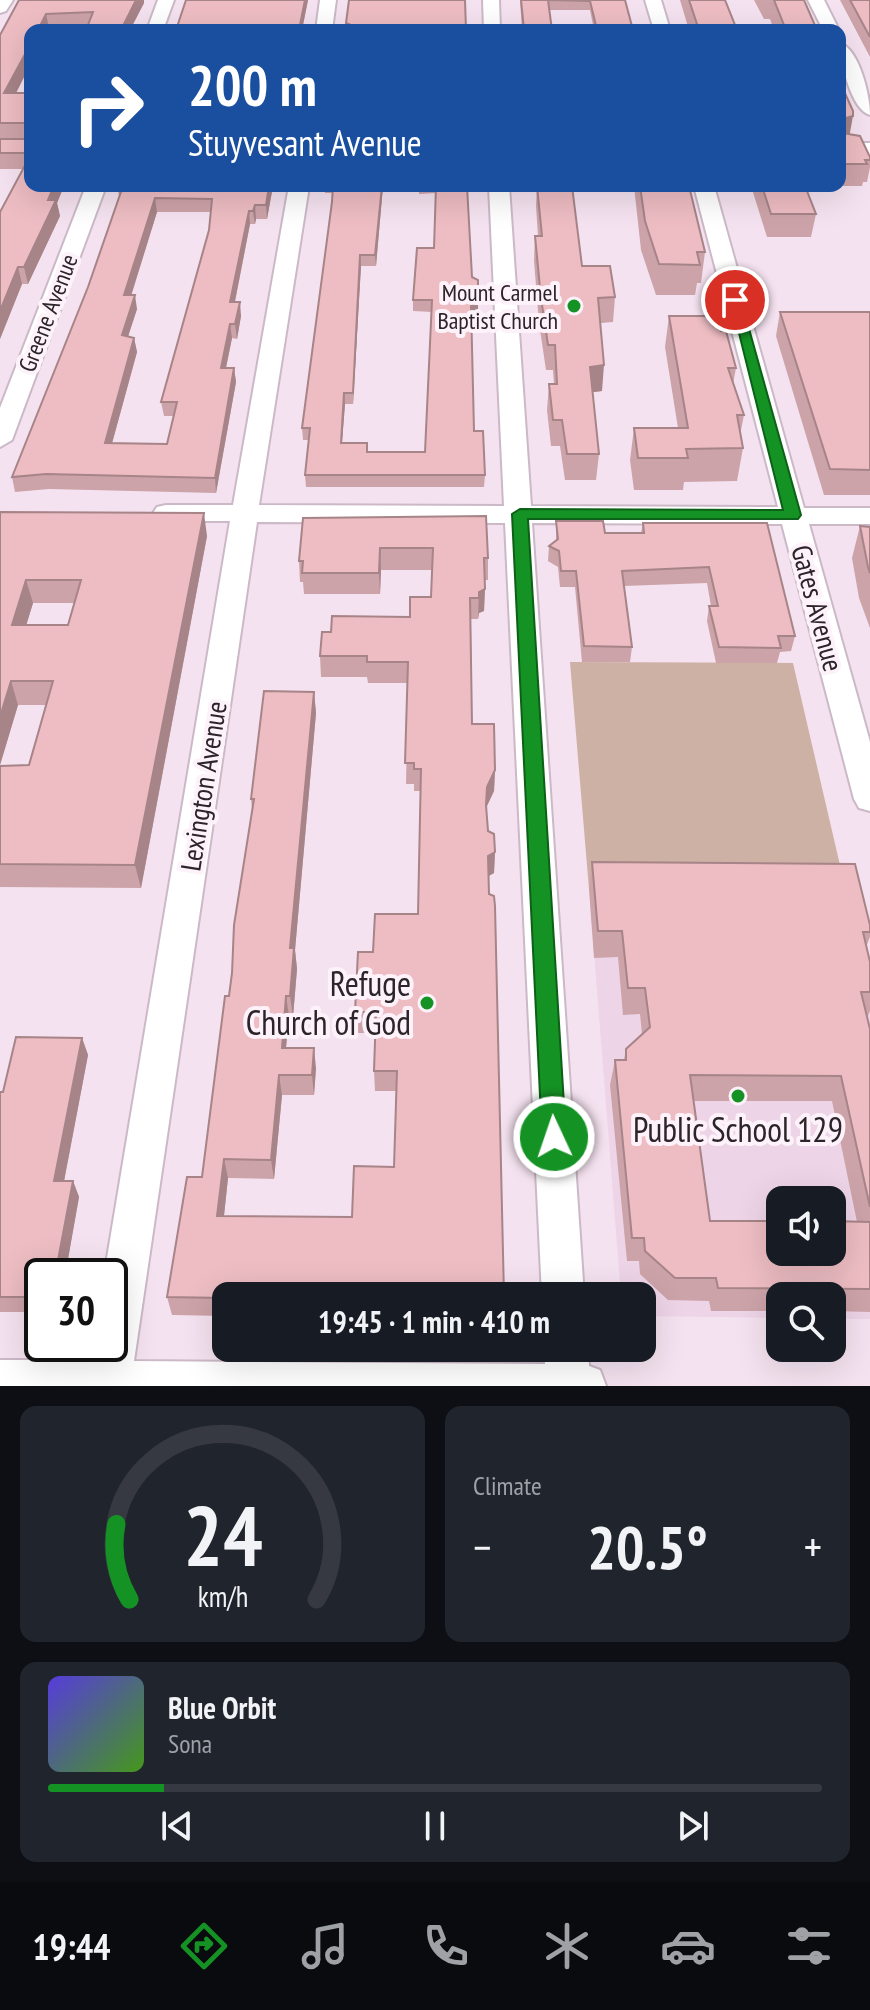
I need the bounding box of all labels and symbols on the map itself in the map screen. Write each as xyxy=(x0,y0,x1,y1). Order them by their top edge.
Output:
street label: Greene Avenue xyxy=(11,250,85,376)
pin xyxy=(701,266,769,334)
place label: Mount Carmel Baptist Church xyxy=(437,277,558,336)
marker: Mount Carmel Baptist Church xyxy=(565,297,583,315)
street label: Gates Avenue xyxy=(783,541,853,675)
street label: Lexington Avenue xyxy=(171,699,235,873)
place label: Refuge Church of God xyxy=(246,961,411,1044)
marker: Refuge Church of God xyxy=(418,994,436,1012)
marker: Public School 129 xyxy=(729,1087,747,1105)
position arrow xyxy=(512,1095,596,1179)
place label: Public School 129 xyxy=(633,1107,843,1151)
speed limit sign: 30 xyxy=(24,1258,128,1362)

